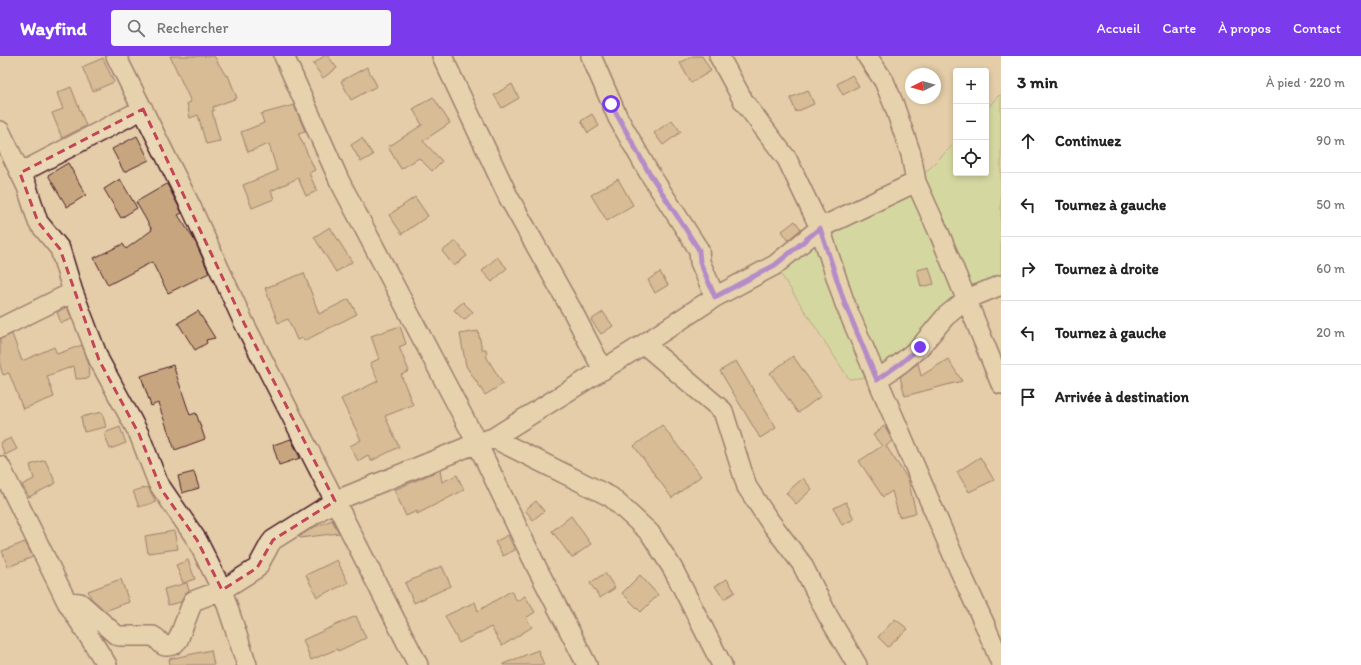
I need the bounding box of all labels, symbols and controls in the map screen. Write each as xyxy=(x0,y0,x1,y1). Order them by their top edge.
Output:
search box xyxy=(111,10,391,46)
text: Wayfind xyxy=(20,17,87,40)
icon: search xyxy=(125,17,147,39)
text: Rechercher xyxy=(157,19,229,37)
text: Accueil xyxy=(1097,20,1140,37)
text: Carte xyxy=(1162,20,1196,37)
text: À propos xyxy=(1218,20,1271,37)
text: Contact xyxy=(1293,20,1341,37)
north arrow xyxy=(905,68,941,104)
map controls xyxy=(953,68,989,176)
button: + xyxy=(953,68,989,104)
text: 3 min xyxy=(1017,72,1058,92)
text: À pied · 220 m xyxy=(1266,75,1345,90)
route start xyxy=(602,95,620,113)
button: − xyxy=(953,104,989,140)
icon: ahead xyxy=(1017,130,1039,152)
text: Continuez xyxy=(1055,132,1121,150)
text: 90 m xyxy=(1316,133,1345,148)
button: locate xyxy=(953,140,989,176)
icon: left xyxy=(1017,194,1039,216)
text: Tournez à gauche xyxy=(1055,196,1166,214)
text: 50 m xyxy=(1316,197,1345,212)
icon: right xyxy=(1017,258,1039,280)
text: Tournez à droite xyxy=(1055,260,1159,278)
text: 60 m xyxy=(1316,261,1345,276)
icon: left xyxy=(1017,322,1039,344)
text: Tournez à gauche xyxy=(1055,324,1166,342)
text: 20 m xyxy=(1316,325,1345,340)
route end xyxy=(911,338,929,356)
icon: arrive xyxy=(1017,386,1039,408)
text: Arrivée à destination xyxy=(1055,388,1189,406)

